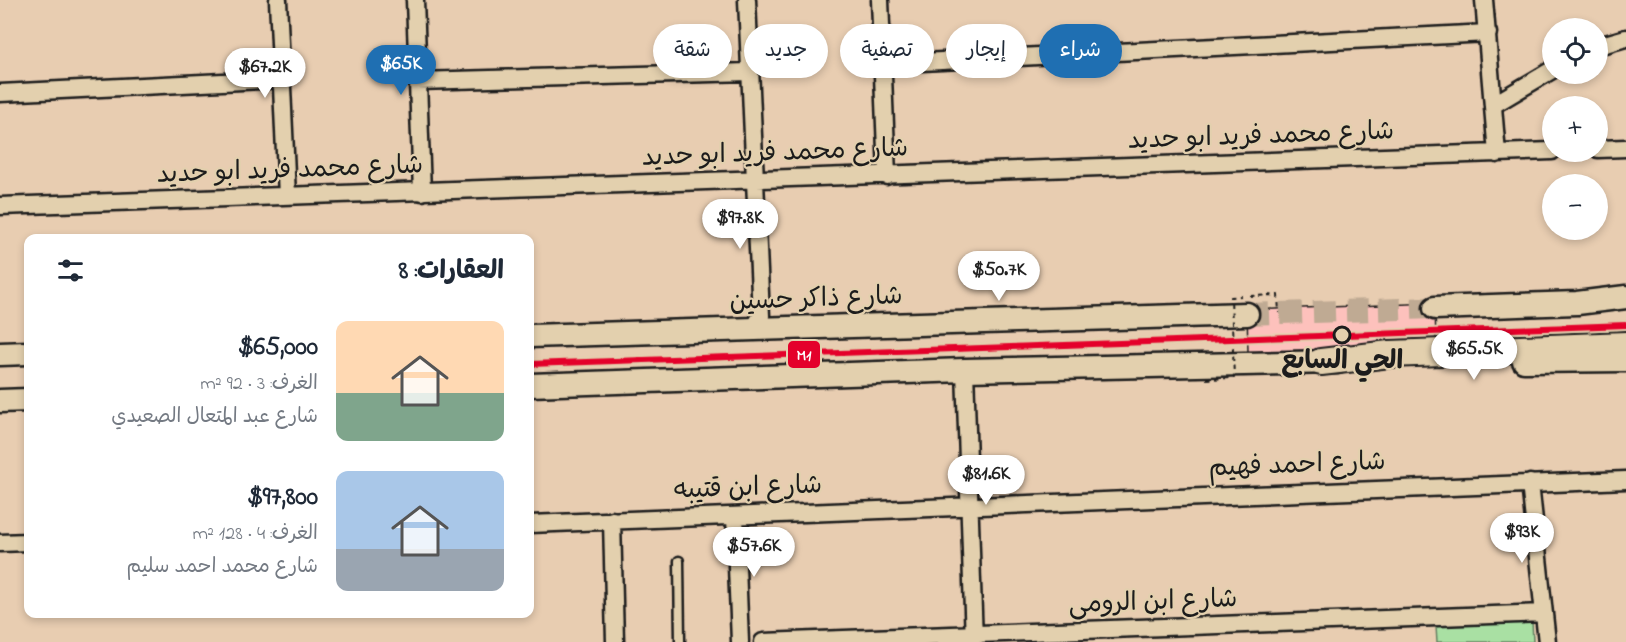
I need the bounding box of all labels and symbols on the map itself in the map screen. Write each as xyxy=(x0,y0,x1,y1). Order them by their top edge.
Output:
pin: $65K xyxy=(365,45,437,96)
pin: $67.2K xyxy=(216,48,314,99)
street label: شارع محمد فريد ابو حديد xyxy=(1127,113,1395,161)
street label: شارع محمد فريد ابو حديد xyxy=(641,130,909,178)
street label: شارع محمد فريد ابو حديد xyxy=(156,147,424,195)
pin: $97.8K xyxy=(691,199,789,250)
pin: $50.7K xyxy=(950,251,1048,302)
street label: شارع ذاكر حسين xyxy=(729,278,903,322)
marker: الحي السابع xyxy=(1333,326,1351,344)
pin: $65.5K xyxy=(1425,330,1523,381)
line badge: M1 xyxy=(787,340,821,369)
place label: الحي السابع xyxy=(1281,343,1403,383)
text: M1 xyxy=(797,344,812,368)
street label: شارع احمد فهيم xyxy=(1208,444,1386,488)
pin: $81.6K xyxy=(937,455,1035,506)
street label: شارع ابن قتيبه xyxy=(673,467,823,511)
pin: $93K xyxy=(1486,513,1558,564)
pin: $57.6K xyxy=(705,527,803,578)
street label: شارع ابن الرومى xyxy=(1068,581,1238,625)

